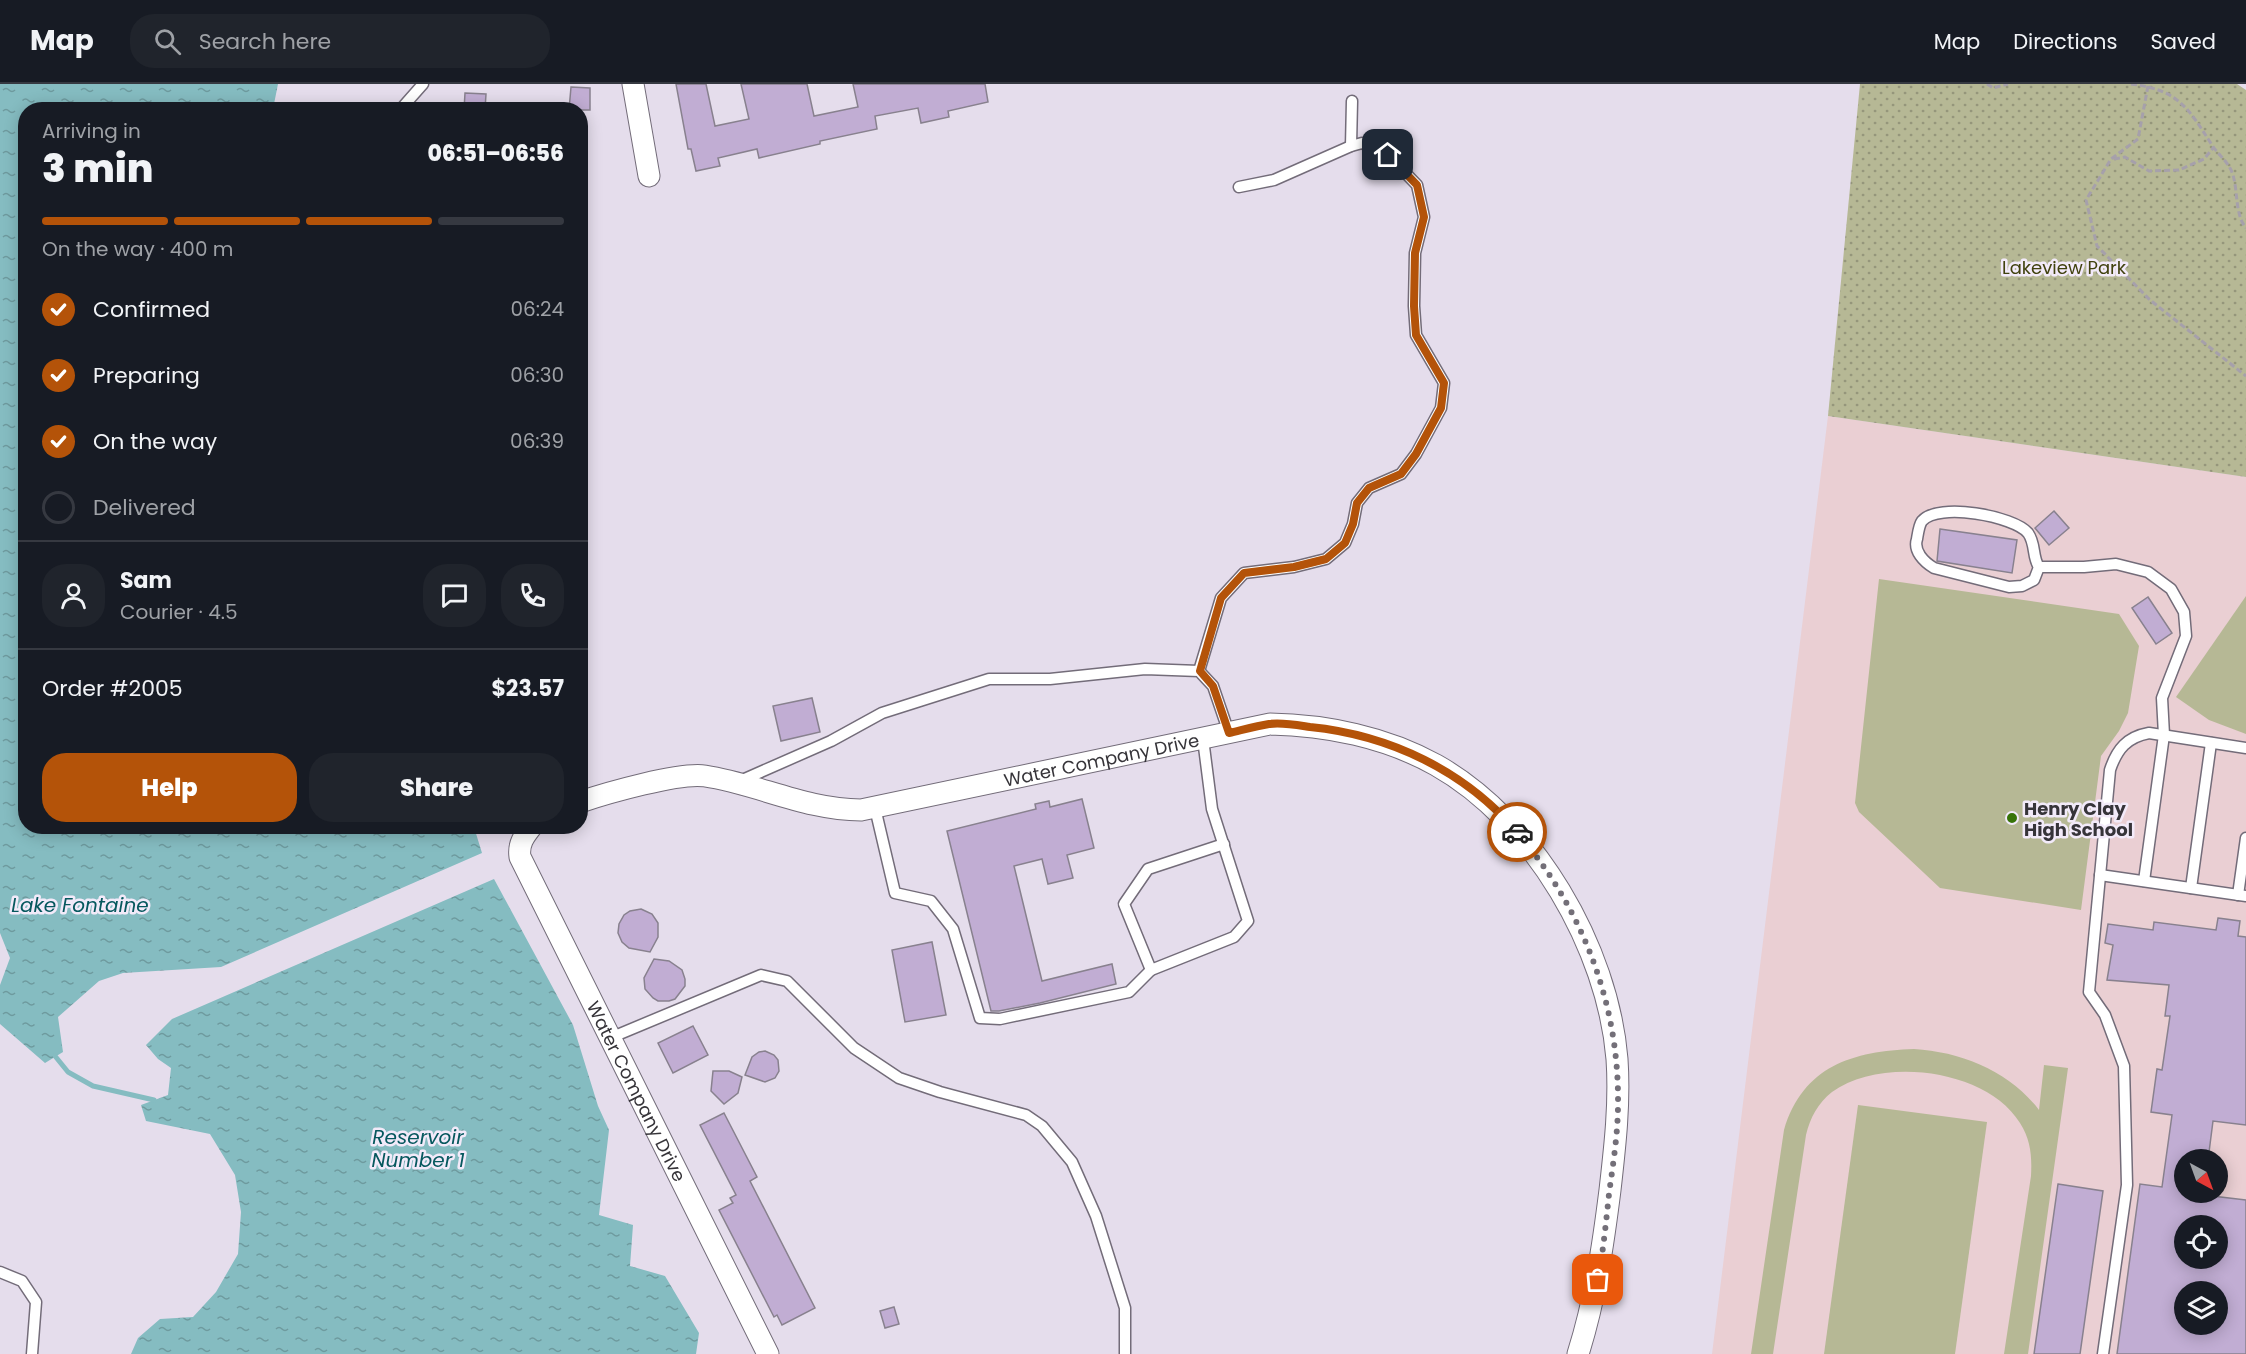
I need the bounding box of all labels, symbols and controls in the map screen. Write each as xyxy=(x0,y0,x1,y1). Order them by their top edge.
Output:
search box xyxy=(130,14,550,68)
text: Map xyxy=(30,21,94,60)
icon: search xyxy=(151,25,184,58)
text: Search here xyxy=(199,26,331,57)
text: Map xyxy=(1934,27,1980,56)
text: Directions xyxy=(2013,27,2117,56)
text: Saved xyxy=(2150,27,2216,56)
text: Arriving in xyxy=(42,117,141,145)
pin xyxy=(1362,129,1413,180)
text: 06:51–06:56 xyxy=(427,138,564,169)
icon: home xyxy=(1371,138,1404,171)
text: 3 min xyxy=(42,141,154,196)
text: On the way · 400 m xyxy=(42,235,233,263)
park label: Lakeview Park xyxy=(2002,255,2127,280)
icon: check xyxy=(42,293,75,326)
text: Confirmed xyxy=(93,294,210,325)
text: 06:24 xyxy=(510,295,564,323)
icon: check xyxy=(42,359,75,392)
text: Preparing xyxy=(93,360,200,391)
text: 06:30 xyxy=(510,361,564,389)
icon: check xyxy=(42,425,75,458)
text: On the way xyxy=(93,426,217,457)
text: 06:39 xyxy=(510,427,564,455)
text: Delivered xyxy=(93,492,196,523)
button: person xyxy=(42,564,105,627)
button: chat xyxy=(423,564,486,627)
button: phone xyxy=(501,564,564,627)
text: Sam xyxy=(120,565,172,596)
text: Courier · 4.5 xyxy=(120,598,238,626)
text: Order #2005 xyxy=(42,673,183,704)
text: $23.57 xyxy=(491,673,564,704)
street label: Water Company Drive xyxy=(1001,727,1201,792)
button: Help xyxy=(42,753,297,822)
button: Share xyxy=(309,753,564,822)
place label: Henry Clay High School xyxy=(2024,796,2133,842)
courier xyxy=(1487,802,1547,862)
marker: Henry Clay High School xyxy=(2005,811,2019,825)
icon: car xyxy=(1501,816,1534,849)
water label: Lake Fontaine xyxy=(11,891,149,919)
street label: Water Company Drive xyxy=(581,996,692,1186)
water label: Reservoir Number 1 xyxy=(371,1123,465,1174)
north arrow xyxy=(2174,1149,2228,1203)
map controls xyxy=(2174,1149,2228,1335)
button: locate xyxy=(2174,1215,2228,1269)
pin xyxy=(1572,1254,1623,1305)
icon: bag xyxy=(1581,1263,1614,1296)
button: layers xyxy=(2174,1281,2228,1335)

